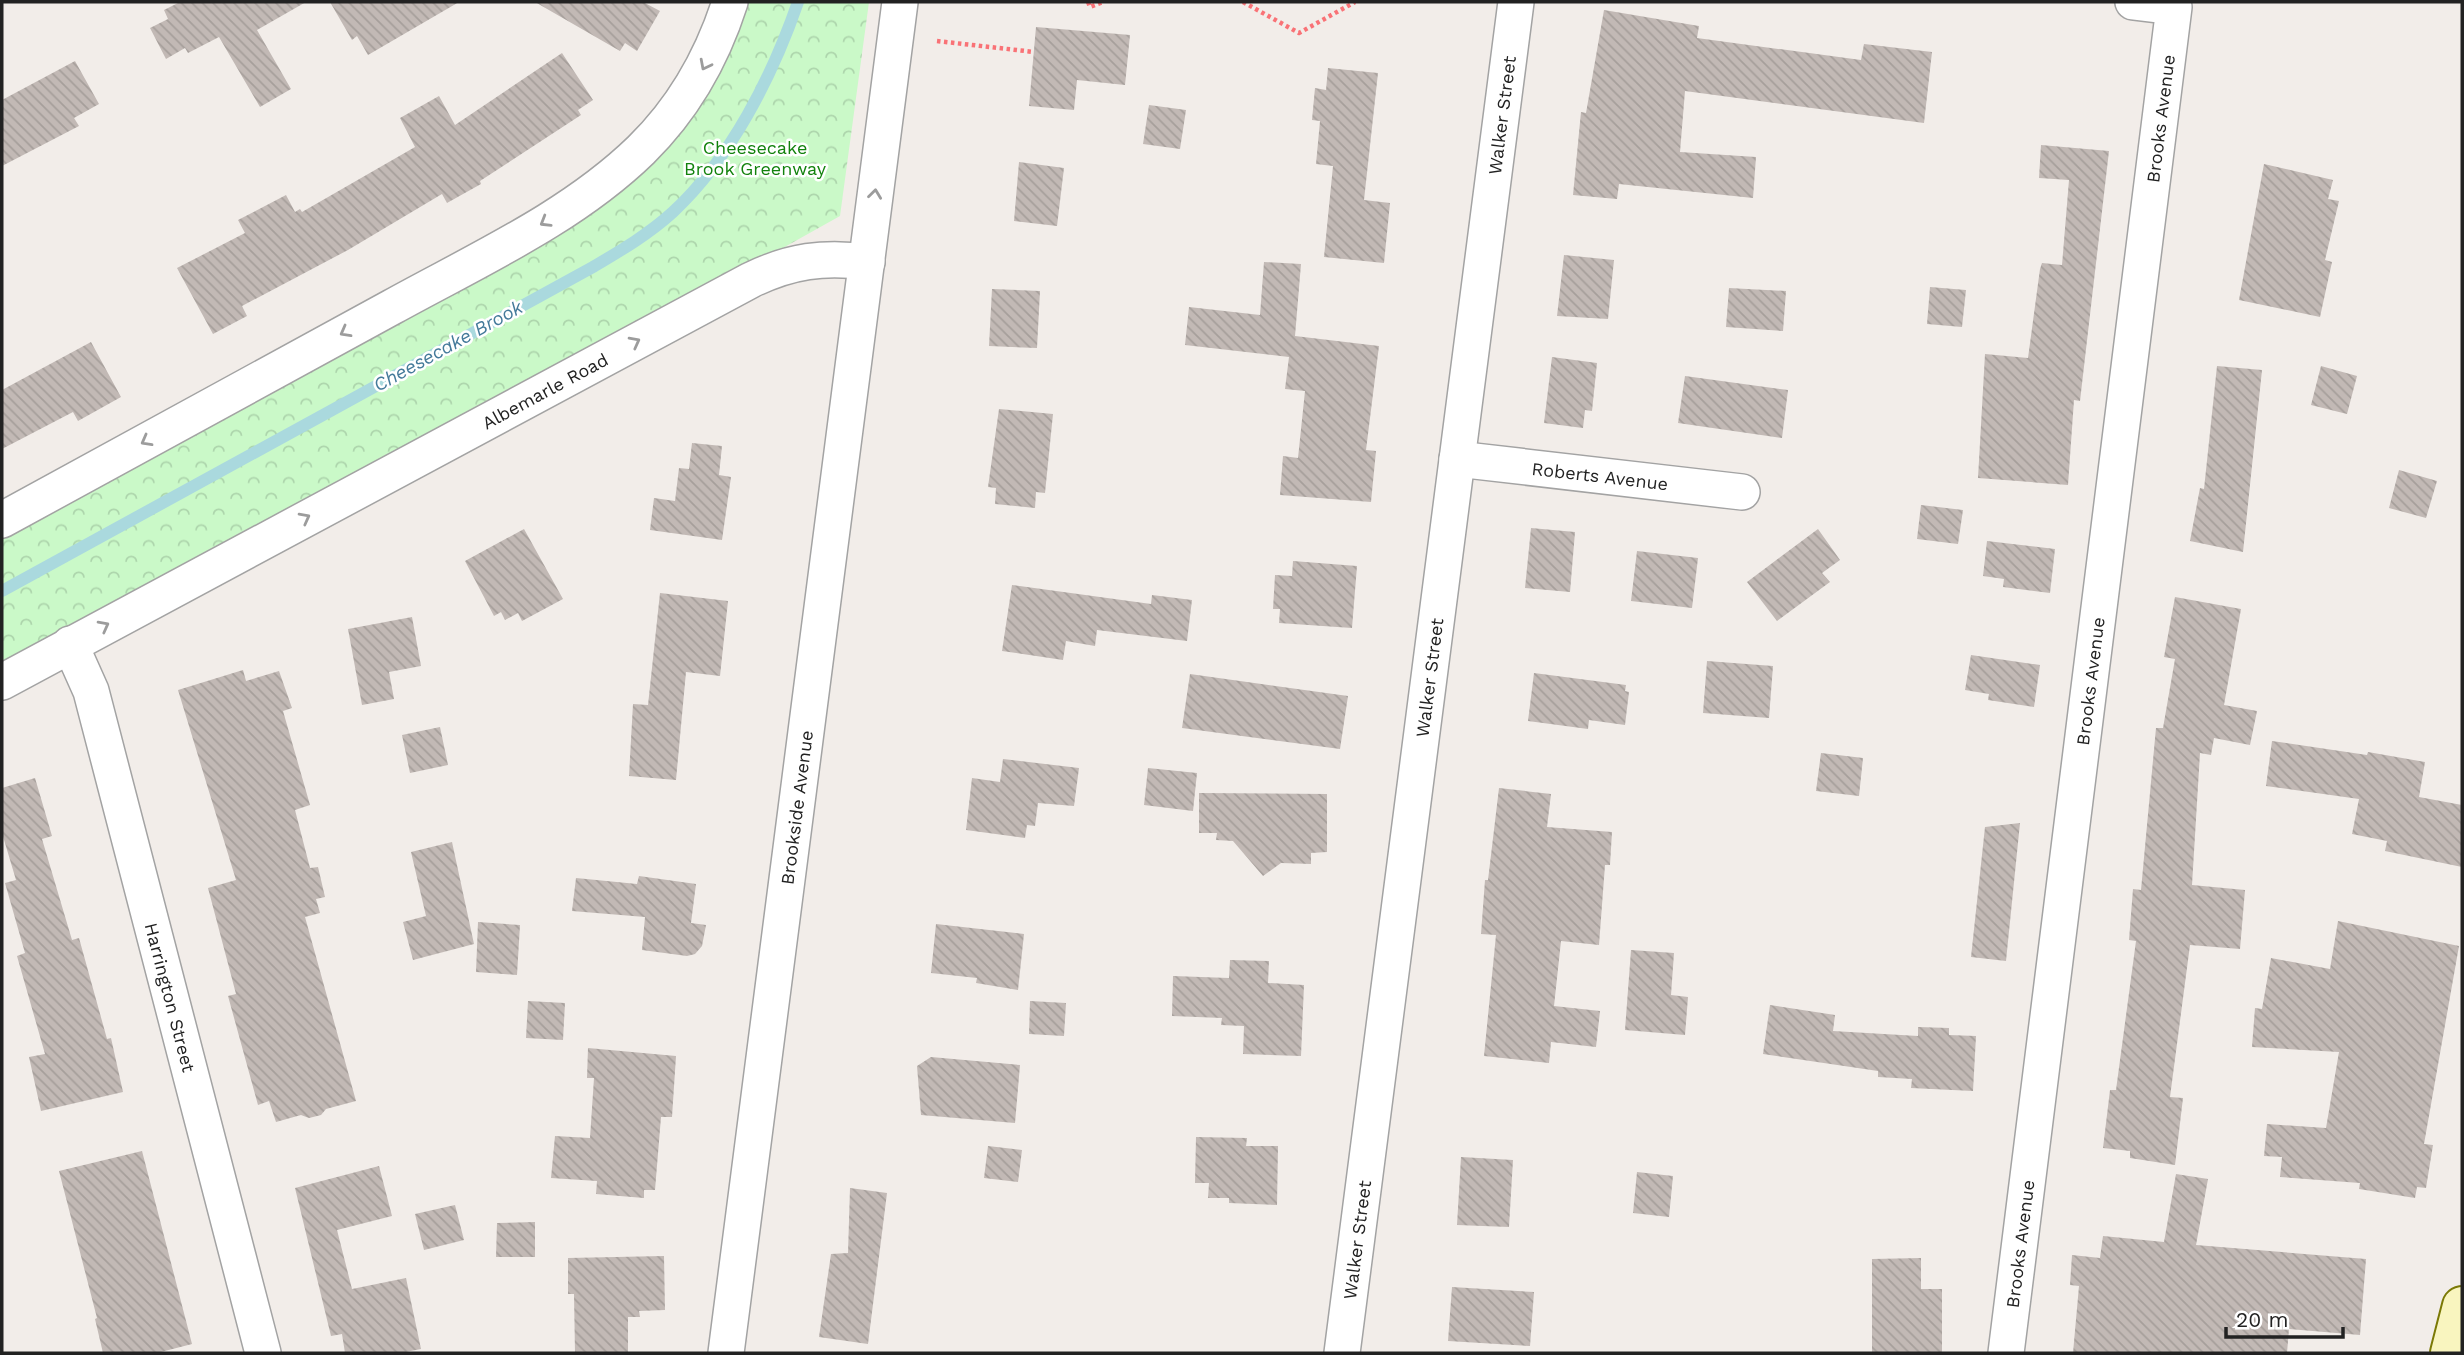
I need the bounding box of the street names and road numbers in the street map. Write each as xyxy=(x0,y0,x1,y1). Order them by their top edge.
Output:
street label: Brooks Avenue xyxy=(2142,53,2178,184)
street label: Walker Street xyxy=(1483,54,1520,176)
street label: Albemarle Road xyxy=(478,348,611,433)
street label: Roberts Avenue xyxy=(1531,457,1669,494)
street label: Walker Street xyxy=(1411,616,1447,738)
street label: Brooks Avenue xyxy=(2071,616,2108,747)
street label: Brookside Avenue xyxy=(776,729,817,886)
street label: Harrington Street xyxy=(141,920,200,1075)
street label: Brooks Avenue xyxy=(2001,1178,2038,1309)
street label: Walker Street xyxy=(1338,1179,1375,1301)

